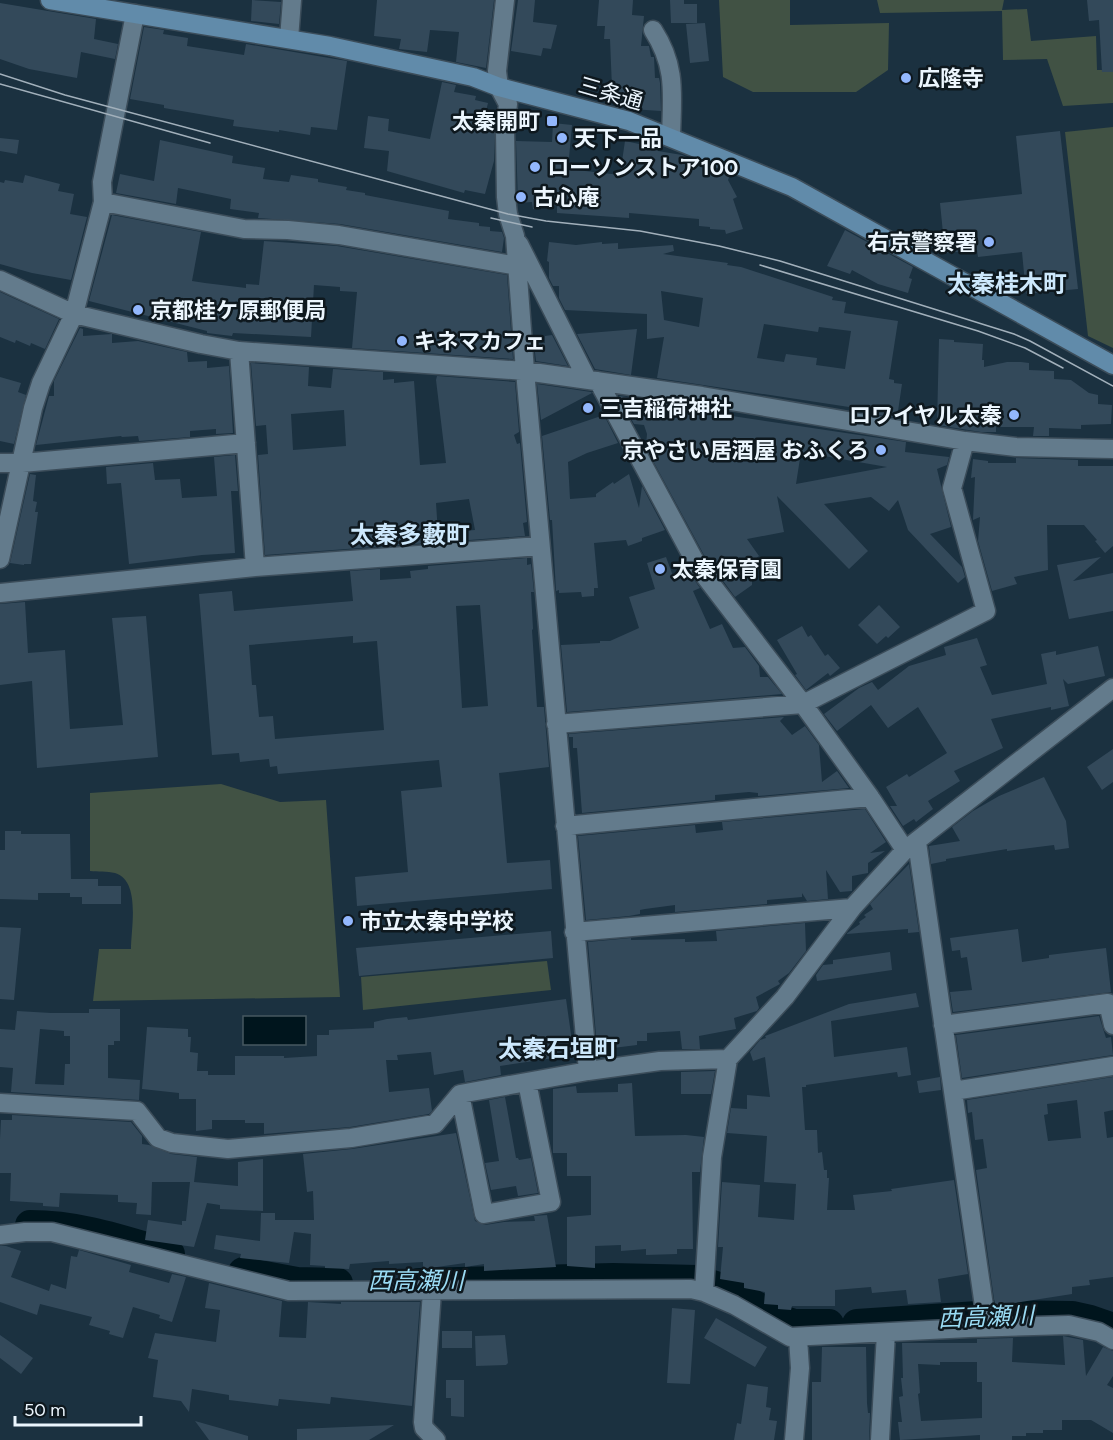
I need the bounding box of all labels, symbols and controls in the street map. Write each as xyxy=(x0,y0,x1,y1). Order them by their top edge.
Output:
place label: 広隆寺 xyxy=(918,65,984,92)
street label: 三条通 xyxy=(575,71,646,116)
marker: 広隆寺 xyxy=(899,71,913,85)
place label: 太秦開町 xyxy=(452,108,540,135)
marker: 太秦開町 xyxy=(545,114,559,128)
place label: 天下一品 xyxy=(574,125,662,152)
marker: 天下一品 xyxy=(555,131,569,145)
place label: ローソンストア100 xyxy=(547,154,738,181)
marker: ローソンストア100 xyxy=(528,160,542,174)
place label: 古心庵 xyxy=(533,184,599,211)
marker: 古心庵 xyxy=(514,190,528,204)
place label: 右京警察署 xyxy=(867,229,977,256)
marker: 右京警察署 xyxy=(982,235,996,249)
district label: 太秦桂木町 xyxy=(947,269,1067,298)
place label: 京都桂ケ原郵便局 xyxy=(150,297,326,324)
marker: 京都桂ケ原郵便局 xyxy=(131,303,145,317)
place label: キネマカフェ xyxy=(414,328,546,355)
marker: キネマカフェ xyxy=(395,334,409,348)
place label: 三吉稲荷神社 xyxy=(600,395,732,422)
marker: 三吉稲荷神社 xyxy=(581,401,595,415)
place label: ロワイヤル太秦 xyxy=(849,402,1002,429)
marker: ロワイヤル太秦 xyxy=(1007,408,1021,422)
place label: 京やさい居酒屋 おふくろ xyxy=(622,437,869,464)
marker: 京やさい居酒屋 おふくろ xyxy=(874,443,888,457)
district label: 太秦多藪町 xyxy=(350,520,470,549)
place label: 太秦保育園 xyxy=(672,556,782,583)
marker: 太秦保育園 xyxy=(653,562,667,576)
place label: 市立太秦中学校 xyxy=(360,908,514,935)
marker: 市立太秦中学校 xyxy=(341,914,355,928)
district label: 太秦石垣町 xyxy=(498,1034,618,1063)
water label: 西高瀬川 xyxy=(368,1266,467,1295)
water label: 西高瀬川 xyxy=(938,1300,1037,1333)
scale bar xyxy=(15,1389,141,1427)
text: 50 m xyxy=(24,1399,66,1421)

